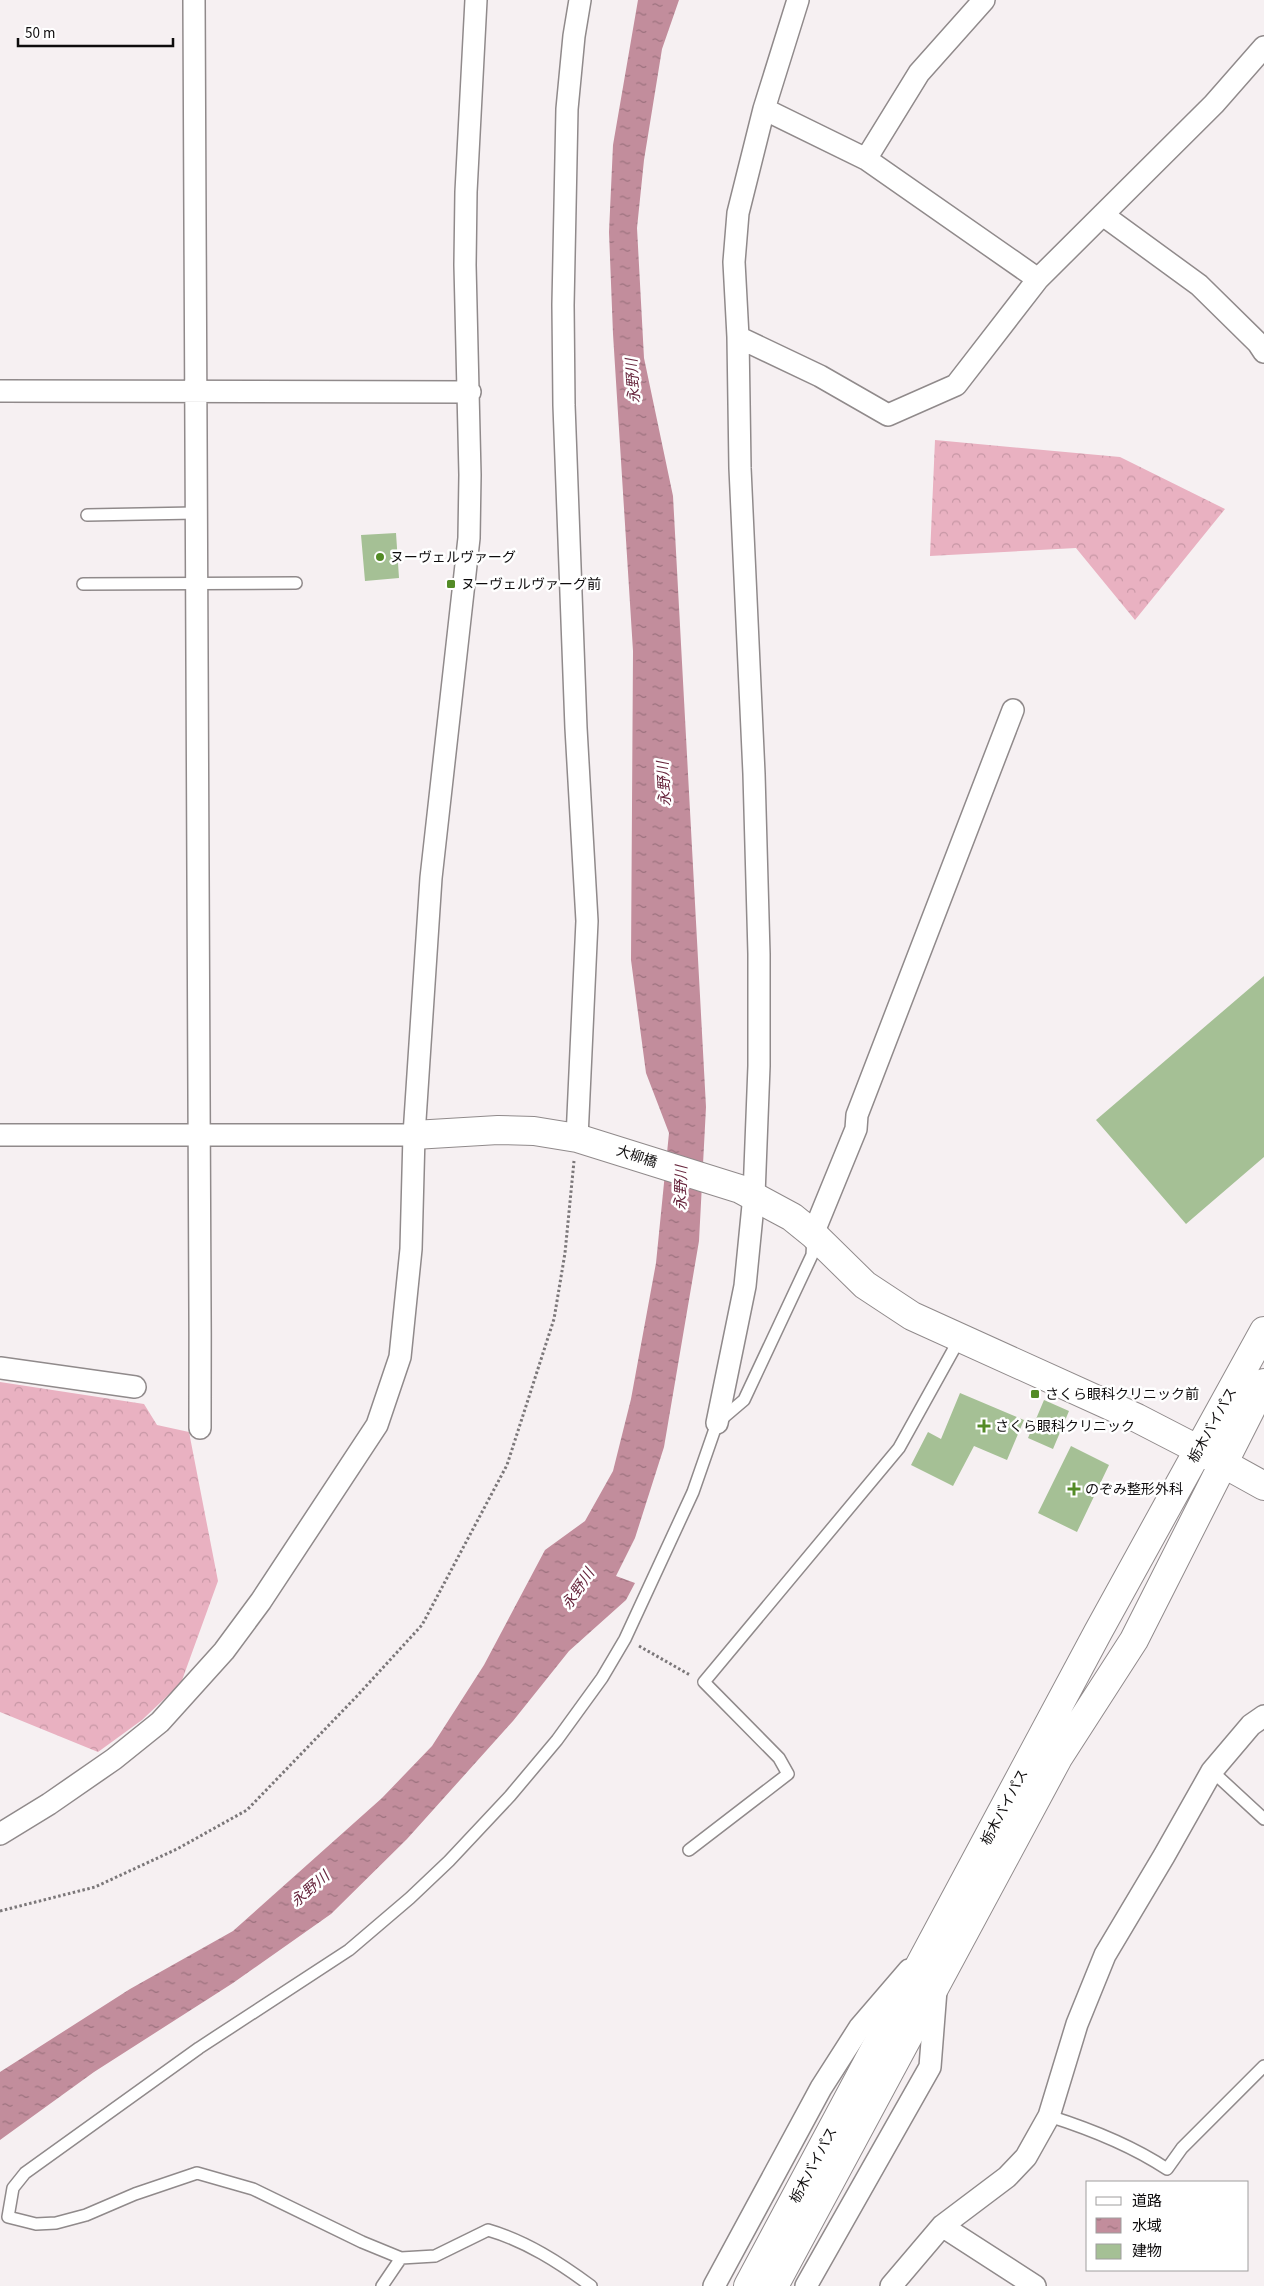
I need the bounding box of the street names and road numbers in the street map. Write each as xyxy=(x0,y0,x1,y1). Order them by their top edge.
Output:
street label: 大柳橋 xyxy=(614,1141,660,1173)
street label: 栃木バイパス xyxy=(1184,1384,1242,1467)
street label: 栃木バイパス xyxy=(976,1766,1033,1849)
street label: 栃木バイパス xyxy=(785,2124,842,2207)

